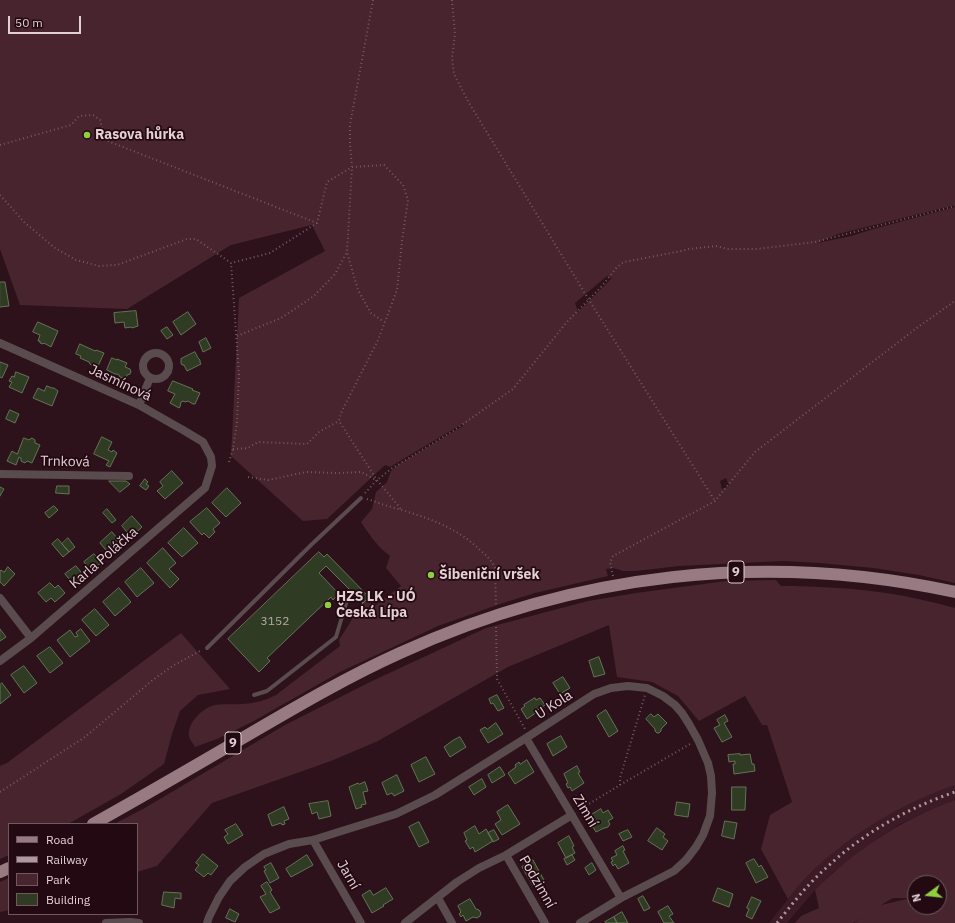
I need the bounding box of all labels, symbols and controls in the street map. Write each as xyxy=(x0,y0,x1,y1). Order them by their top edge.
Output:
scale bar xyxy=(10,8,83,34)
text: 50 m xyxy=(15,15,43,30)
place label: Rasova hůrka xyxy=(95,127,184,143)
marker: Rasova hůrka xyxy=(82,130,92,140)
street label: Jasmínová xyxy=(86,361,154,405)
street label: Trnková xyxy=(40,453,90,471)
street label: Karla Poláčka xyxy=(66,524,142,592)
road number: 9 xyxy=(728,561,744,583)
place label: Šibeniční vršek xyxy=(439,567,540,583)
marker: Šibeniční vršek xyxy=(426,570,436,580)
place label: HZS LK - UÓ Česká Lípa xyxy=(336,589,416,622)
marker: HZS LK - UÓ Česká Lípa xyxy=(323,600,333,610)
house number: 3152 xyxy=(261,615,289,629)
street label: U Kola xyxy=(532,687,576,723)
road number: 9 xyxy=(225,732,241,754)
street label: Zimní xyxy=(569,792,601,830)
legend xyxy=(8,823,138,915)
text: Road xyxy=(46,832,74,847)
text: Railway xyxy=(46,852,88,867)
street label: Podzimní xyxy=(515,853,559,911)
street label: Jarní xyxy=(333,857,363,893)
text: Park xyxy=(46,872,70,887)
north arrow xyxy=(907,875,947,915)
text: Building xyxy=(46,892,90,907)
text: N xyxy=(909,892,924,904)

